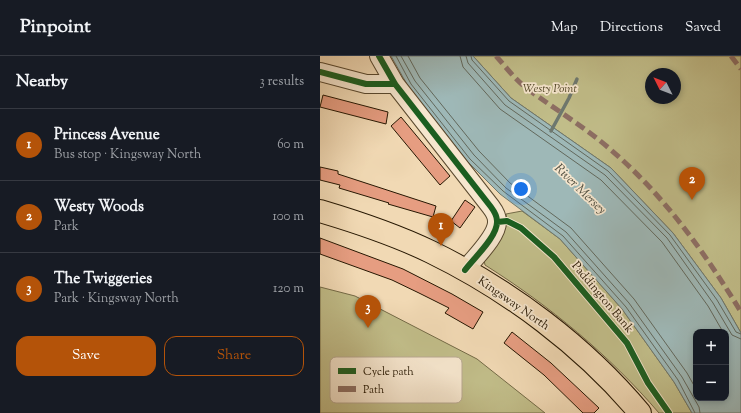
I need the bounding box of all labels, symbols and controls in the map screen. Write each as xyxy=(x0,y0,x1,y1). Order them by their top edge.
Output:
text: Pinpoint xyxy=(20,14,91,41)
text: Map xyxy=(551,18,578,38)
text: Directions xyxy=(600,18,663,38)
text: Saved xyxy=(685,18,721,38)
north arrow xyxy=(645,68,681,104)
text: Nearby xyxy=(16,70,68,94)
text: 3 results xyxy=(259,73,304,91)
park label: Westy Point xyxy=(523,80,578,98)
text: Princess Avenue xyxy=(54,125,160,146)
text: 1 xyxy=(27,136,31,154)
text: 60 m xyxy=(277,136,304,154)
text: Bus stop · Kingsway North xyxy=(54,146,201,164)
water label: River Mersey xyxy=(550,160,609,219)
pin: 2 xyxy=(679,167,705,200)
your location xyxy=(511,179,531,199)
text: Westy Woods xyxy=(54,197,144,218)
text: 2 xyxy=(26,208,32,226)
text: 100 m xyxy=(272,208,304,226)
pin: 1 xyxy=(428,213,454,246)
text: Park xyxy=(54,218,79,236)
street label: Paddington Bank xyxy=(567,258,638,338)
text: The Twiggeries xyxy=(54,269,152,290)
street label: Kingsway North xyxy=(474,272,553,335)
text: 3 xyxy=(26,280,32,298)
text: 120 m xyxy=(273,280,304,298)
text: Park · Kingsway North xyxy=(54,290,179,308)
pin: 3 xyxy=(355,295,381,328)
map controls xyxy=(693,329,729,401)
button: + xyxy=(693,329,729,365)
button: Save xyxy=(16,336,156,376)
button: Share xyxy=(164,336,304,376)
legend xyxy=(330,357,462,403)
text: Cycle path xyxy=(363,364,414,380)
button: − xyxy=(693,365,729,401)
text: Path xyxy=(363,382,385,398)

